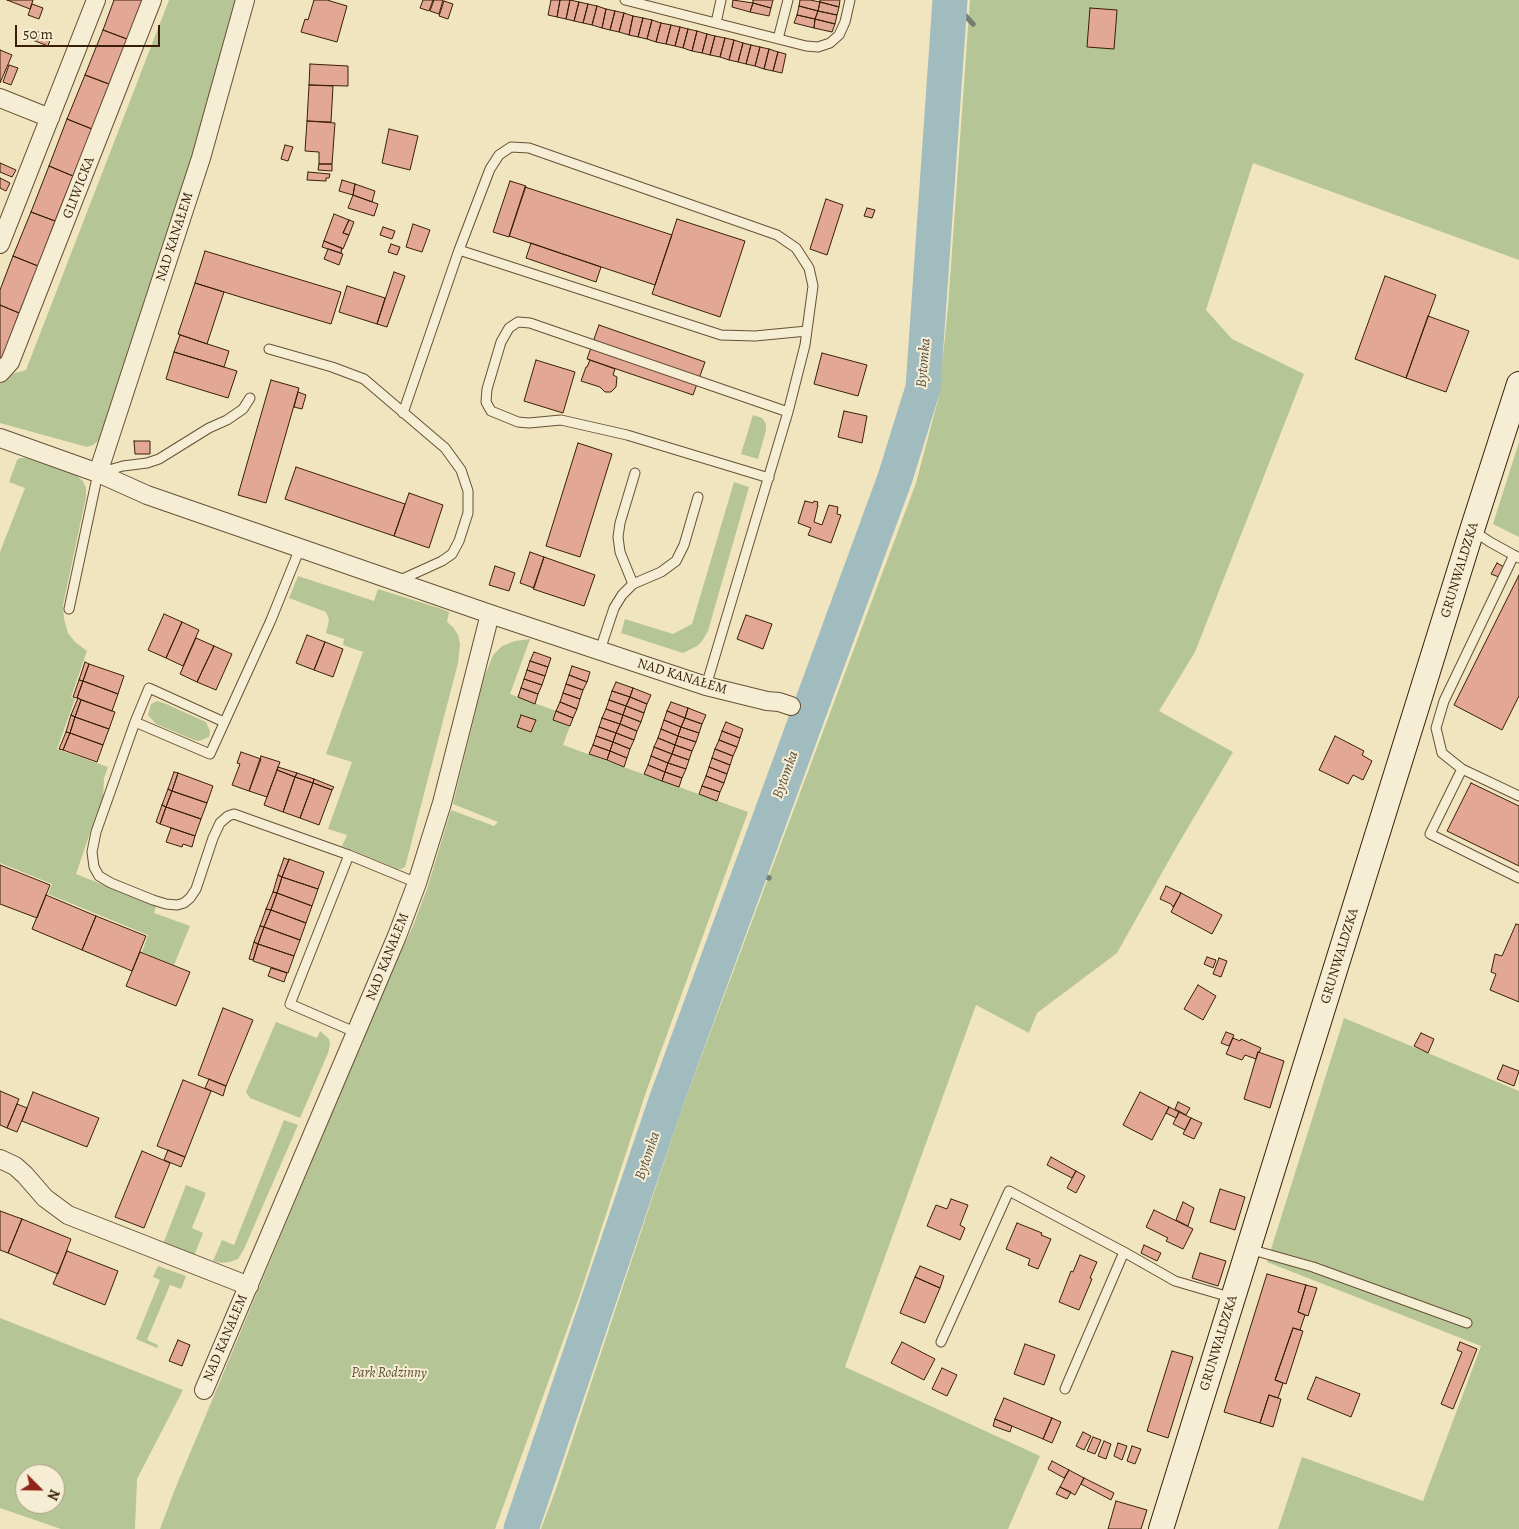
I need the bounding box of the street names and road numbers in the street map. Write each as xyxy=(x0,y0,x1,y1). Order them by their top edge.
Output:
street label: GLIWICKA xyxy=(60,155,98,221)
street label: NAD KANAŁEM xyxy=(153,190,197,284)
street label: GRUNWALDZKA xyxy=(1437,520,1483,620)
street label: NAD KANAŁEM xyxy=(635,655,729,699)
street label: GRUNWALDZKA xyxy=(1317,906,1363,1006)
street label: NAD KANAŁEM xyxy=(363,911,413,1003)
street label: NAD KANAŁEM xyxy=(200,1292,252,1384)
street label: GRUNWALDZKA xyxy=(1196,1293,1242,1393)

